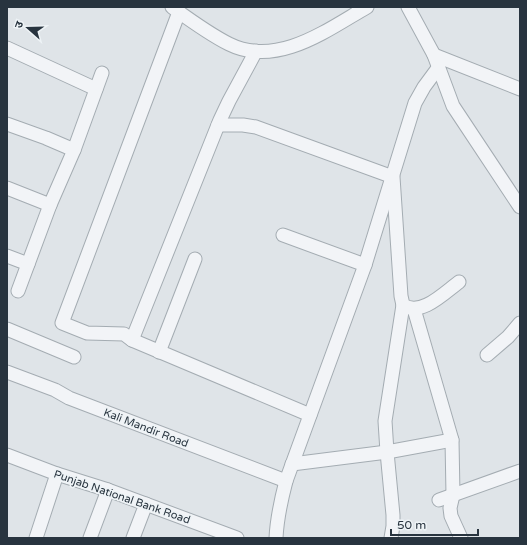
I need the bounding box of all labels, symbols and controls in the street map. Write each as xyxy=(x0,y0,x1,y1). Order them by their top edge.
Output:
north arrow xyxy=(8,8,48,48)
text: उ xyxy=(12,19,26,30)
street label: Kali Mandir Road xyxy=(102,406,190,450)
street label: Punjab National Bank Road xyxy=(52,467,192,527)
scale bar xyxy=(391,511,478,537)
text: 50 m xyxy=(397,518,426,532)

